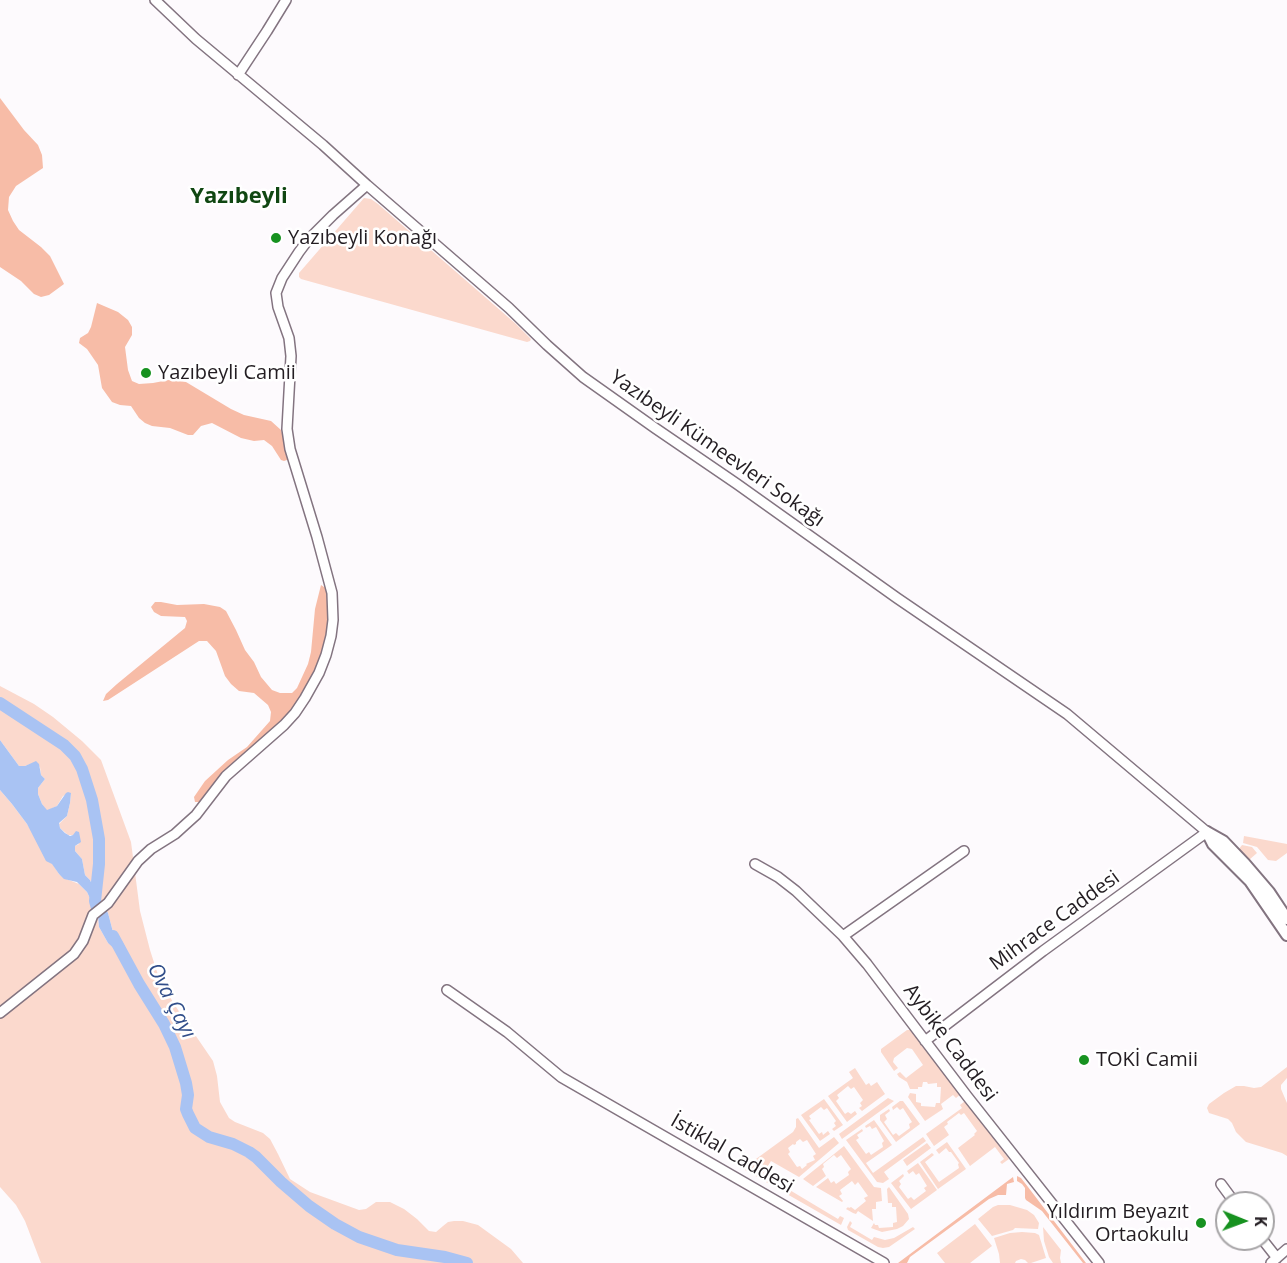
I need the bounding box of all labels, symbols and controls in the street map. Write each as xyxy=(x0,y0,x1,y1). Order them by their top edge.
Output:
district label: Yazıbeyli xyxy=(190,184,288,210)
place label: Yazıbeyli Konağı xyxy=(288,226,437,250)
marker: Yazıbeyli Konağı xyxy=(269,231,283,245)
place label: Yazıbeyli Camii xyxy=(158,361,296,385)
marker: Yazıbeyli Camii xyxy=(139,366,153,380)
street label: Yazıbeyli Kümeevleri Sokağı xyxy=(605,366,829,532)
street label: Mihrace Caddesi xyxy=(985,866,1125,976)
water label: Ova Çayı xyxy=(141,959,201,1043)
street label: Aybike Caddesi xyxy=(898,980,1002,1106)
place label: TOKİ Camii xyxy=(1096,1048,1198,1072)
marker: TOKİ Camii xyxy=(1077,1053,1091,1067)
street label: İstiklal Caddesi xyxy=(666,1109,798,1199)
north arrow xyxy=(1215,1191,1275,1251)
place label: Yıldırım Beyazıt Ortaokulu xyxy=(1047,1200,1189,1247)
marker: Yıldırım Beyazıt Ortaokulu xyxy=(1194,1216,1208,1230)
text: K xyxy=(1250,1216,1272,1227)

